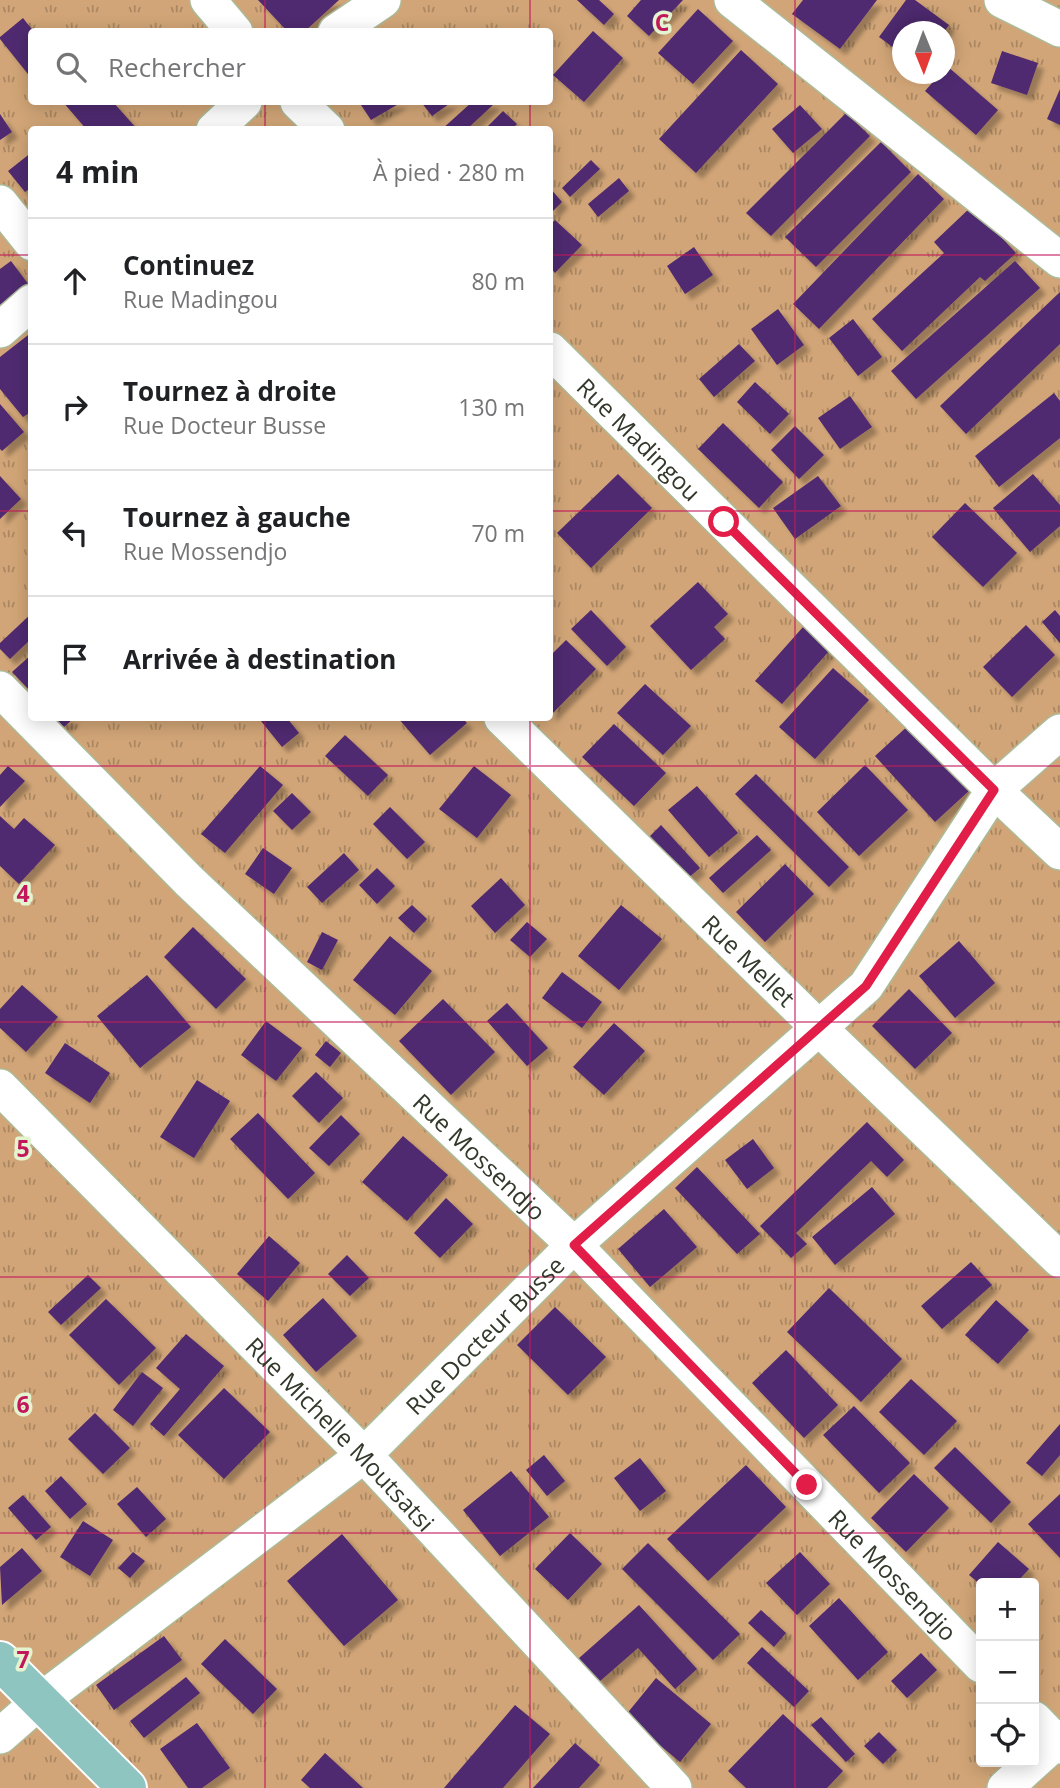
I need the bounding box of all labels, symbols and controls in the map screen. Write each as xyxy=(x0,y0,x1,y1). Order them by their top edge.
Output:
text: C xyxy=(655,6,669,38)
north arrow xyxy=(892,21,955,84)
search box xyxy=(28,28,553,105)
icon: search xyxy=(52,48,90,86)
text: Rechercher xyxy=(108,49,246,85)
text: 4 min xyxy=(56,151,139,192)
text: À pied · 280 m xyxy=(373,156,525,188)
text: Continuez xyxy=(123,247,254,283)
icon: ahead xyxy=(56,262,94,300)
text: 80 m xyxy=(471,265,525,297)
text: Rue Madingou xyxy=(123,283,278,315)
street label: Rue Madingou xyxy=(570,370,709,507)
text: Tournez à droite xyxy=(123,373,336,409)
icon: right xyxy=(56,388,94,426)
text: 130 m xyxy=(458,391,525,423)
text: Rue Docteur Busse xyxy=(123,409,326,441)
text: Tournez à gauche xyxy=(123,499,351,535)
route start xyxy=(708,506,739,537)
icon: left xyxy=(56,514,94,552)
text: 70 m xyxy=(471,517,525,549)
text: Rue Mossendjo xyxy=(123,535,287,567)
icon: arrive xyxy=(56,640,94,678)
text: Arrivée à destination xyxy=(123,641,396,677)
text: 4 xyxy=(16,877,30,909)
street label: Rue Mellet xyxy=(695,907,803,1013)
street label: Rue Mossendjo xyxy=(406,1085,554,1227)
text: 5 xyxy=(16,1132,30,1164)
street label: Rue Docteur Busse xyxy=(398,1248,571,1421)
street label: Rue Michelle Moutsatsi xyxy=(239,1329,443,1538)
text: 6 xyxy=(16,1388,30,1420)
route end xyxy=(791,1469,822,1500)
street label: Rue Mossendjo xyxy=(822,1501,965,1648)
map controls xyxy=(976,1578,1039,1767)
button: + xyxy=(976,1578,1039,1641)
button: − xyxy=(976,1641,1039,1704)
text: 7 xyxy=(16,1643,30,1675)
button: locate xyxy=(976,1704,1039,1767)

